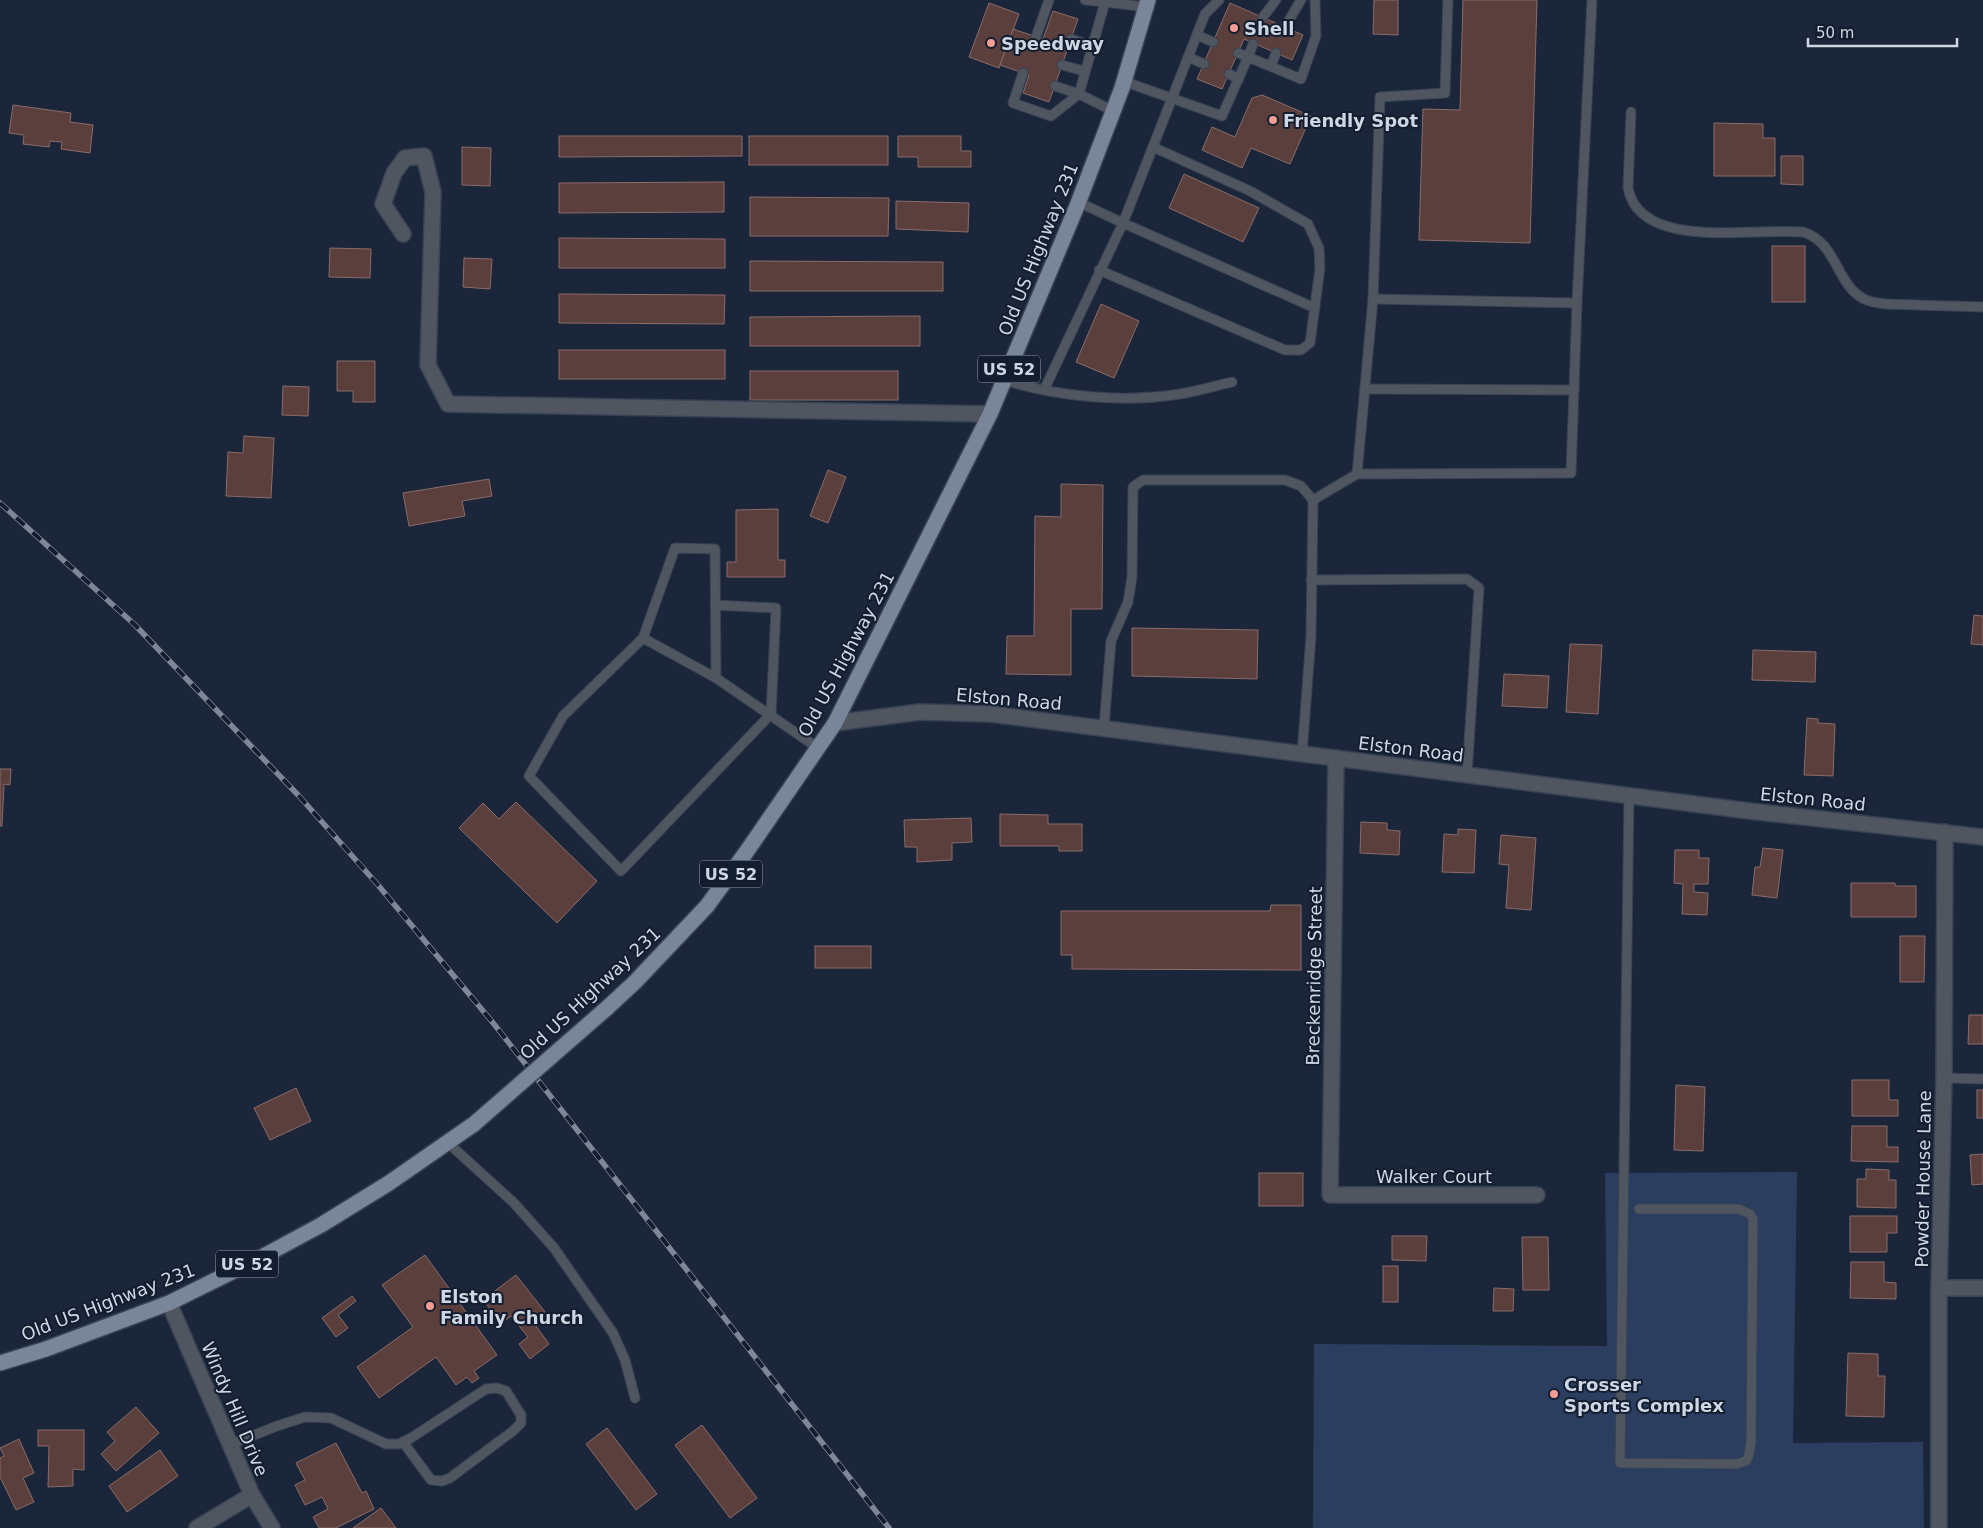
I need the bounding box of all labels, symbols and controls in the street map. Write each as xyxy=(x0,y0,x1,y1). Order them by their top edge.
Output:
scale bar xyxy=(1808,15,1957,47)
place label: Shell xyxy=(1244,18,1294,39)
marker: Shell xyxy=(1228,22,1240,34)
text: 50 m xyxy=(1816,24,1854,42)
place label: Speedway xyxy=(1001,33,1104,54)
marker: Speedway xyxy=(985,37,997,49)
place label: Friendly Spot xyxy=(1283,110,1418,131)
marker: Friendly Spot xyxy=(1267,114,1279,126)
street label: Old US Highway 231 xyxy=(994,160,1082,338)
road number: US 52 xyxy=(978,356,1040,382)
street label: Old US Highway 231 xyxy=(793,568,899,740)
street label: Elston Road xyxy=(955,684,1063,714)
street label: Elston Road xyxy=(1357,732,1465,766)
street label: Elston Road xyxy=(1759,783,1867,815)
road number: US 52 xyxy=(700,861,762,888)
street label: Breckenridge Street xyxy=(1302,886,1326,1066)
street label: Old US Highway 231 xyxy=(515,922,665,1064)
street label: Powder House Lane xyxy=(1911,1090,1935,1268)
street label: Walker Court xyxy=(1376,1166,1492,1187)
road number: US 52 xyxy=(216,1250,278,1278)
street label: Old US Highway 231 xyxy=(18,1259,198,1345)
place label: Elston Family Church xyxy=(440,1286,584,1328)
marker: Elston Family Church xyxy=(424,1300,436,1312)
street label: Windy Hill Drive xyxy=(197,1339,273,1479)
place label: Crosser Sports Complex xyxy=(1564,1374,1724,1416)
marker: Crosser Sports Complex xyxy=(1548,1388,1560,1400)

